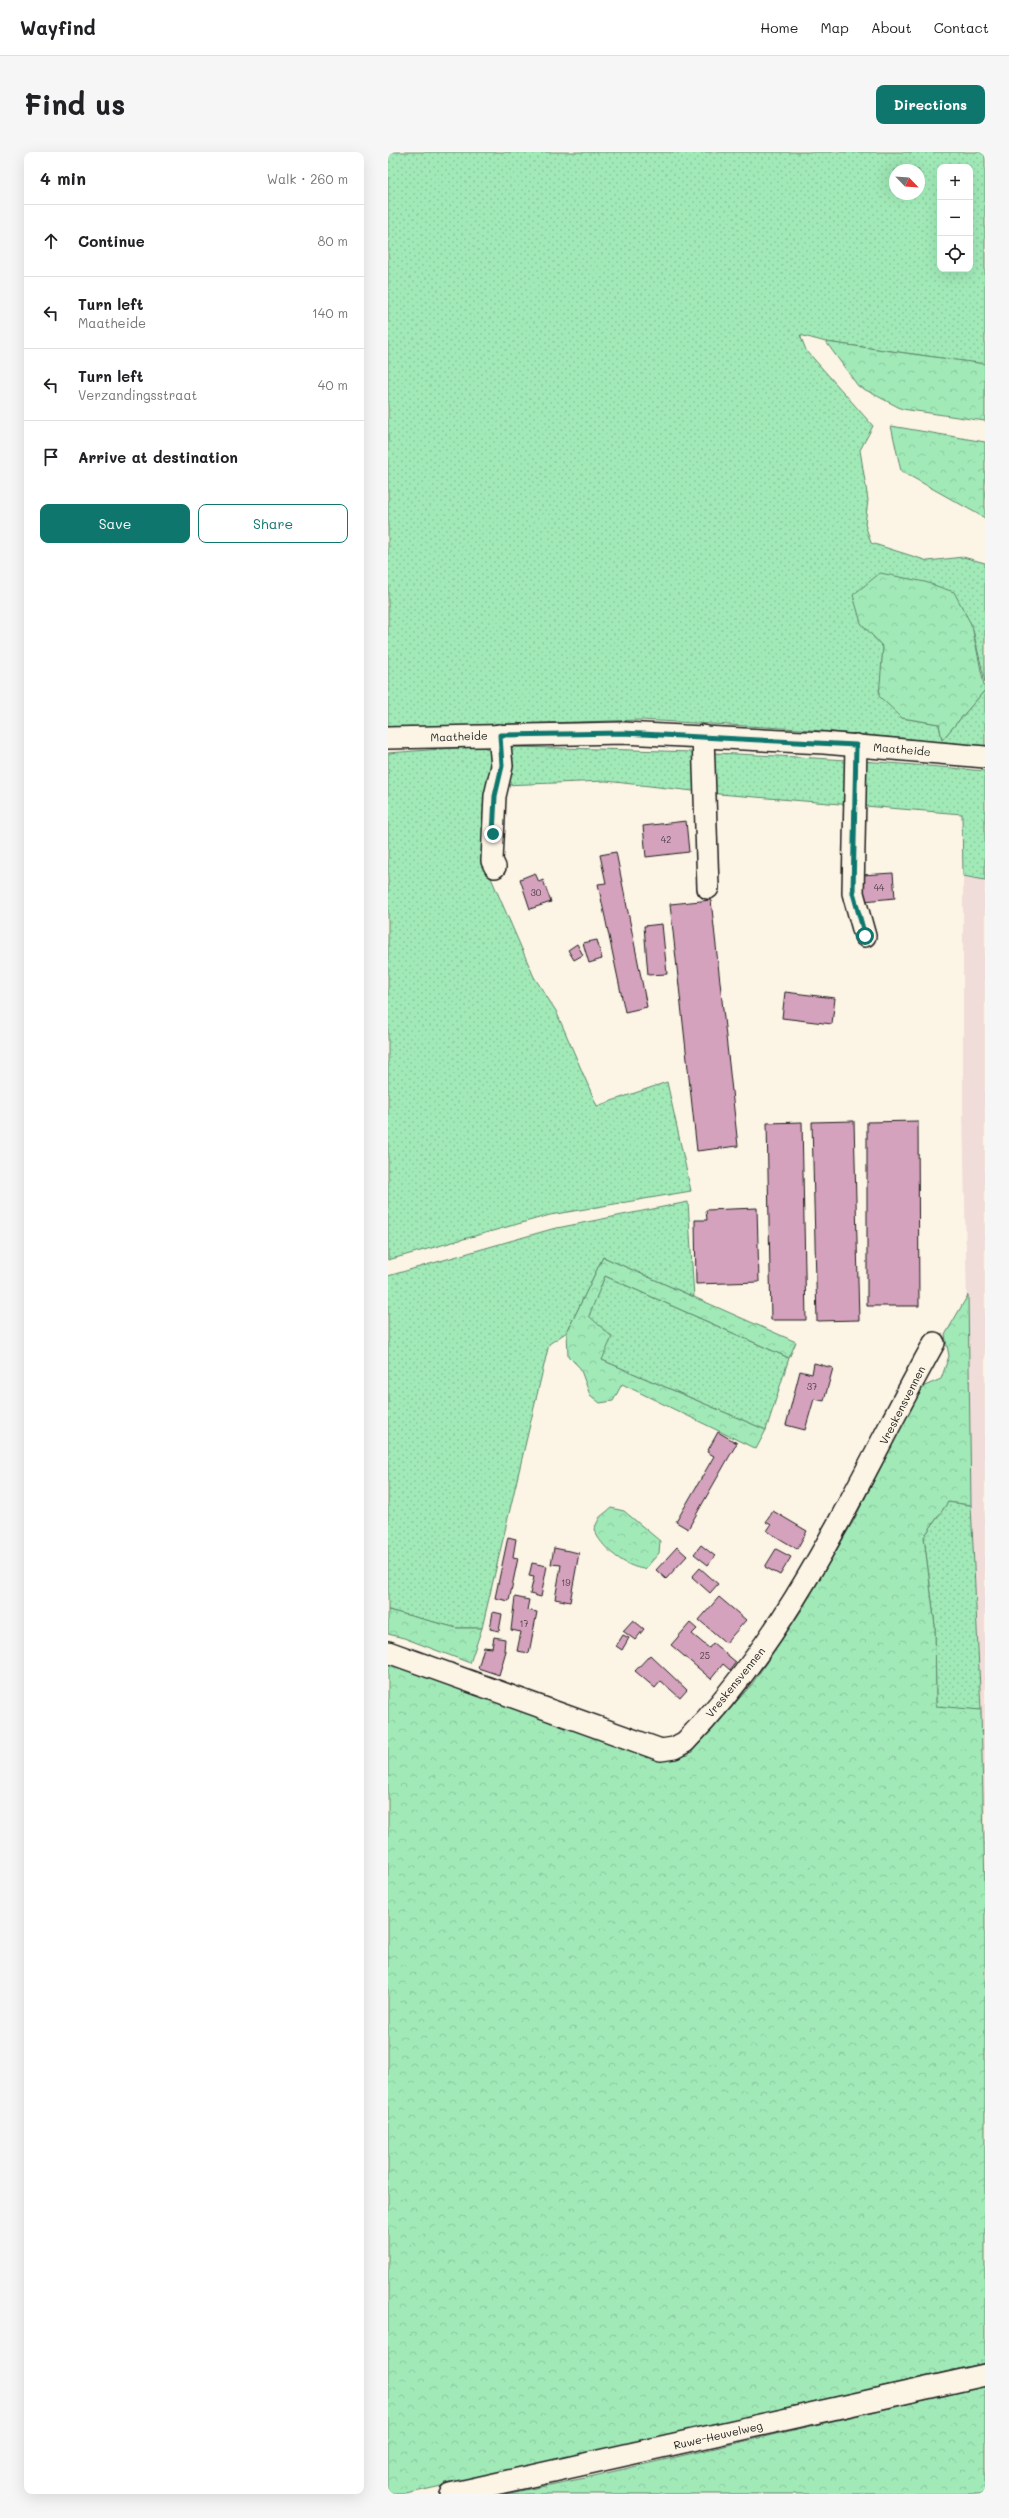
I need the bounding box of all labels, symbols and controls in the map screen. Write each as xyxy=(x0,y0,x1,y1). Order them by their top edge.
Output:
text: Wayfind xyxy=(20,15,96,40)
text: Home xyxy=(760,18,798,37)
text: Map xyxy=(820,18,849,37)
text: About xyxy=(871,18,912,37)
text: Contact xyxy=(934,18,989,37)
button: Directions xyxy=(876,85,985,124)
text: Find us xyxy=(24,86,125,122)
north arrow xyxy=(889,164,925,200)
map controls xyxy=(937,164,973,272)
button: + xyxy=(937,164,973,200)
text: 4 min xyxy=(40,167,86,189)
text: Walk · 260 m xyxy=(267,170,348,187)
button: − xyxy=(937,200,973,236)
icon: ahead xyxy=(40,230,62,252)
text: Continue xyxy=(78,231,145,251)
text: 80 m xyxy=(318,232,348,249)
button: locate xyxy=(937,236,973,272)
text: Turn left xyxy=(78,294,143,314)
icon: left xyxy=(40,302,62,324)
text: 140 m xyxy=(312,304,348,321)
text: Maatheide xyxy=(78,314,146,331)
text: Turn left xyxy=(78,366,143,386)
icon: left xyxy=(40,374,62,396)
text: 40 m xyxy=(318,376,348,393)
text: Verzandingsstraat xyxy=(78,386,197,403)
icon: arrive xyxy=(40,446,62,468)
text: Arrive at destination xyxy=(78,447,238,467)
button: Save xyxy=(40,504,190,543)
button: Share xyxy=(198,504,348,543)
street label: Maatheide xyxy=(430,727,488,744)
street label: Maatheide xyxy=(873,739,931,759)
route end xyxy=(484,825,502,843)
house number: 42 xyxy=(661,834,671,845)
house number: 44 xyxy=(874,882,885,893)
house number: 30 xyxy=(531,887,542,898)
route start xyxy=(856,927,874,945)
street label: Vreskensvennen xyxy=(876,1363,928,1447)
house number: 37 xyxy=(807,1381,817,1392)
house number: 19 xyxy=(561,1577,571,1588)
house number: 17 xyxy=(519,1618,529,1629)
street label: Vreskensvennen xyxy=(702,1644,768,1720)
house number: 25 xyxy=(700,1650,710,1661)
street label: Ruwe-Heuvelweg xyxy=(672,2417,764,2453)

